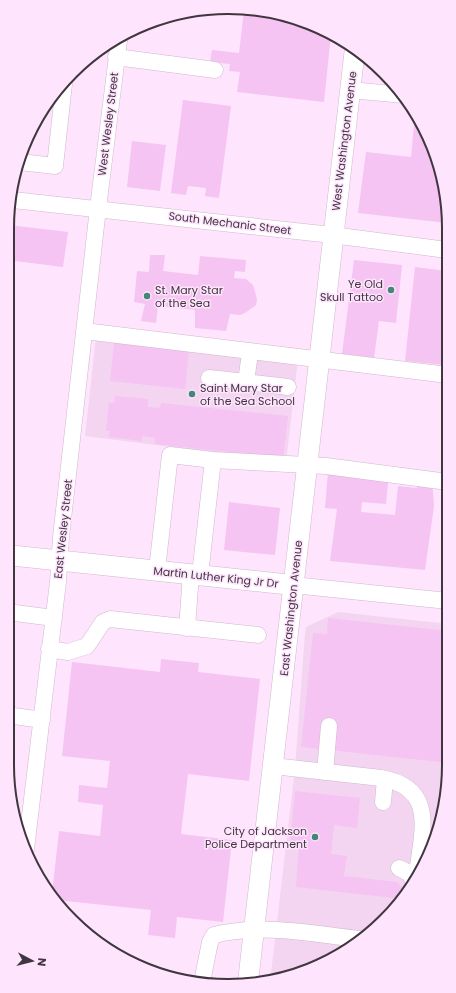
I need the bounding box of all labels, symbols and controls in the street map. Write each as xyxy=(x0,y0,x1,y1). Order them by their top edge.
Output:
street label: West Washington Avenue xyxy=(327,70,361,212)
street label: West Wesley Street xyxy=(94,71,122,177)
street label: South Mechanic Street xyxy=(168,208,292,238)
place label: Ye Old Skull Tattoo xyxy=(320,276,383,305)
place label: St. Mary Star of the Sea xyxy=(155,282,223,311)
marker: Ye Old Skull Tattoo xyxy=(386,285,396,295)
marker: St. Mary Star of the Sea xyxy=(142,291,152,301)
place label: Saint Mary Star of the Sea School xyxy=(200,380,295,409)
marker: Saint Mary Star of the Sea School xyxy=(187,389,197,399)
street label: East Wesley Street xyxy=(50,478,76,580)
street label: East Washington Avenue xyxy=(276,539,306,677)
street label: Martin Luther King Jr Dr xyxy=(153,562,279,592)
place label: City of Jackson Police Department xyxy=(205,823,307,852)
marker: City of Jackson Police Department xyxy=(310,832,320,842)
north arrow xyxy=(12,941,52,981)
text: N xyxy=(33,957,50,967)

